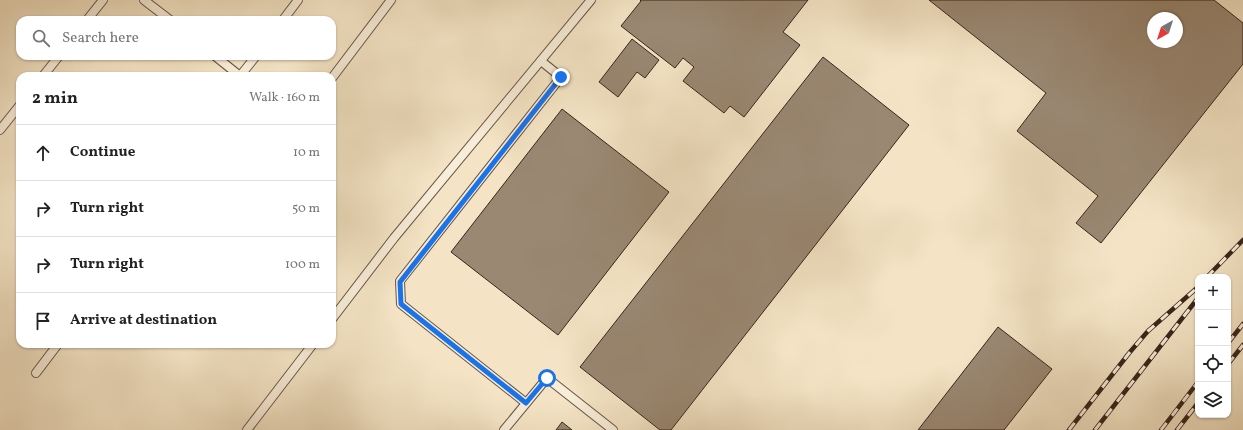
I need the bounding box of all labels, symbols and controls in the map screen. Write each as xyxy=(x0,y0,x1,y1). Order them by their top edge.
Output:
north arrow xyxy=(1147,12,1183,48)
search box xyxy=(16,16,336,60)
icon: search xyxy=(30,27,52,49)
text: Search here xyxy=(62,28,139,49)
route end xyxy=(552,68,570,86)
text: 2 min xyxy=(32,87,78,110)
text: Walk · 160 m xyxy=(249,89,320,107)
icon: ahead xyxy=(32,142,54,164)
text: Continue xyxy=(70,142,135,163)
text: 10 m xyxy=(293,144,320,162)
icon: right xyxy=(32,198,54,220)
text: Turn right xyxy=(70,198,144,219)
text: 50 m xyxy=(292,200,320,218)
icon: right xyxy=(32,254,54,276)
text: Turn right xyxy=(70,254,144,275)
text: 100 m xyxy=(285,256,320,274)
map controls xyxy=(1195,274,1231,418)
button: + xyxy=(1195,274,1231,310)
icon: arrive xyxy=(32,310,54,332)
text: Arrive at destination xyxy=(70,310,217,331)
button: − xyxy=(1195,310,1231,346)
button: locate xyxy=(1195,346,1231,382)
route start xyxy=(538,369,556,387)
button: layers xyxy=(1195,382,1231,418)

